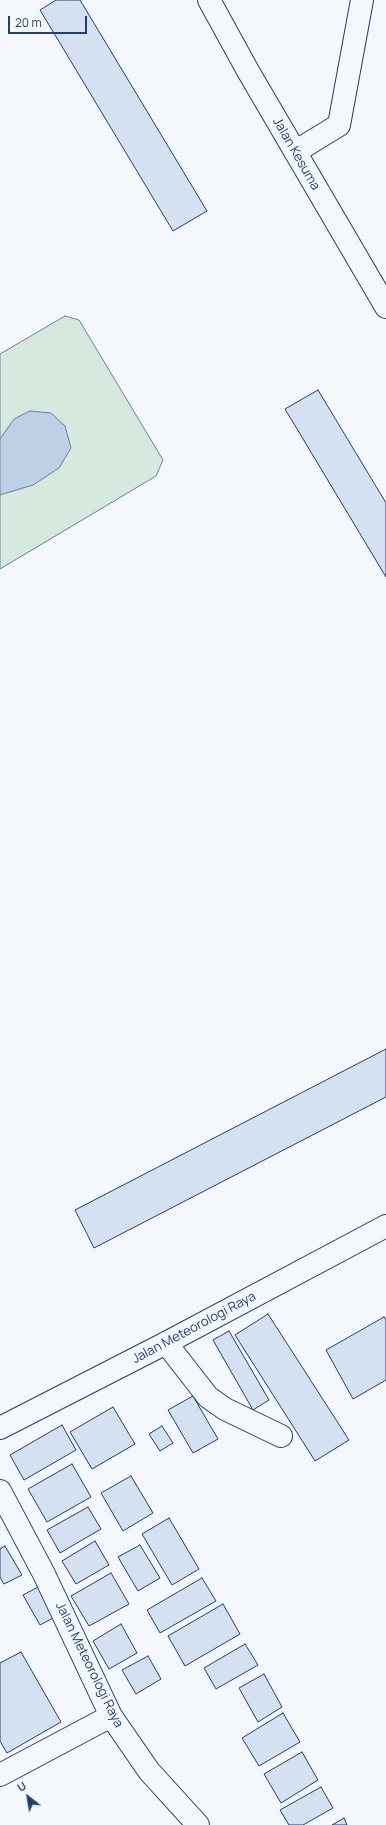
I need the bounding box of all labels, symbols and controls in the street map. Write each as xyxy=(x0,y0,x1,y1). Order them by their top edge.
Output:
scale bar xyxy=(10,8,89,34)
text: 20 m xyxy=(15,14,42,31)
street label: Jalan Kesuma xyxy=(269,115,323,193)
street label: Jalan Meteorologi Raya xyxy=(130,1289,258,1367)
street label: Jalan Meteorologi Raya xyxy=(52,1600,126,1730)
north arrow xyxy=(8,1777,48,1817)
text: U xyxy=(14,1778,29,1795)

